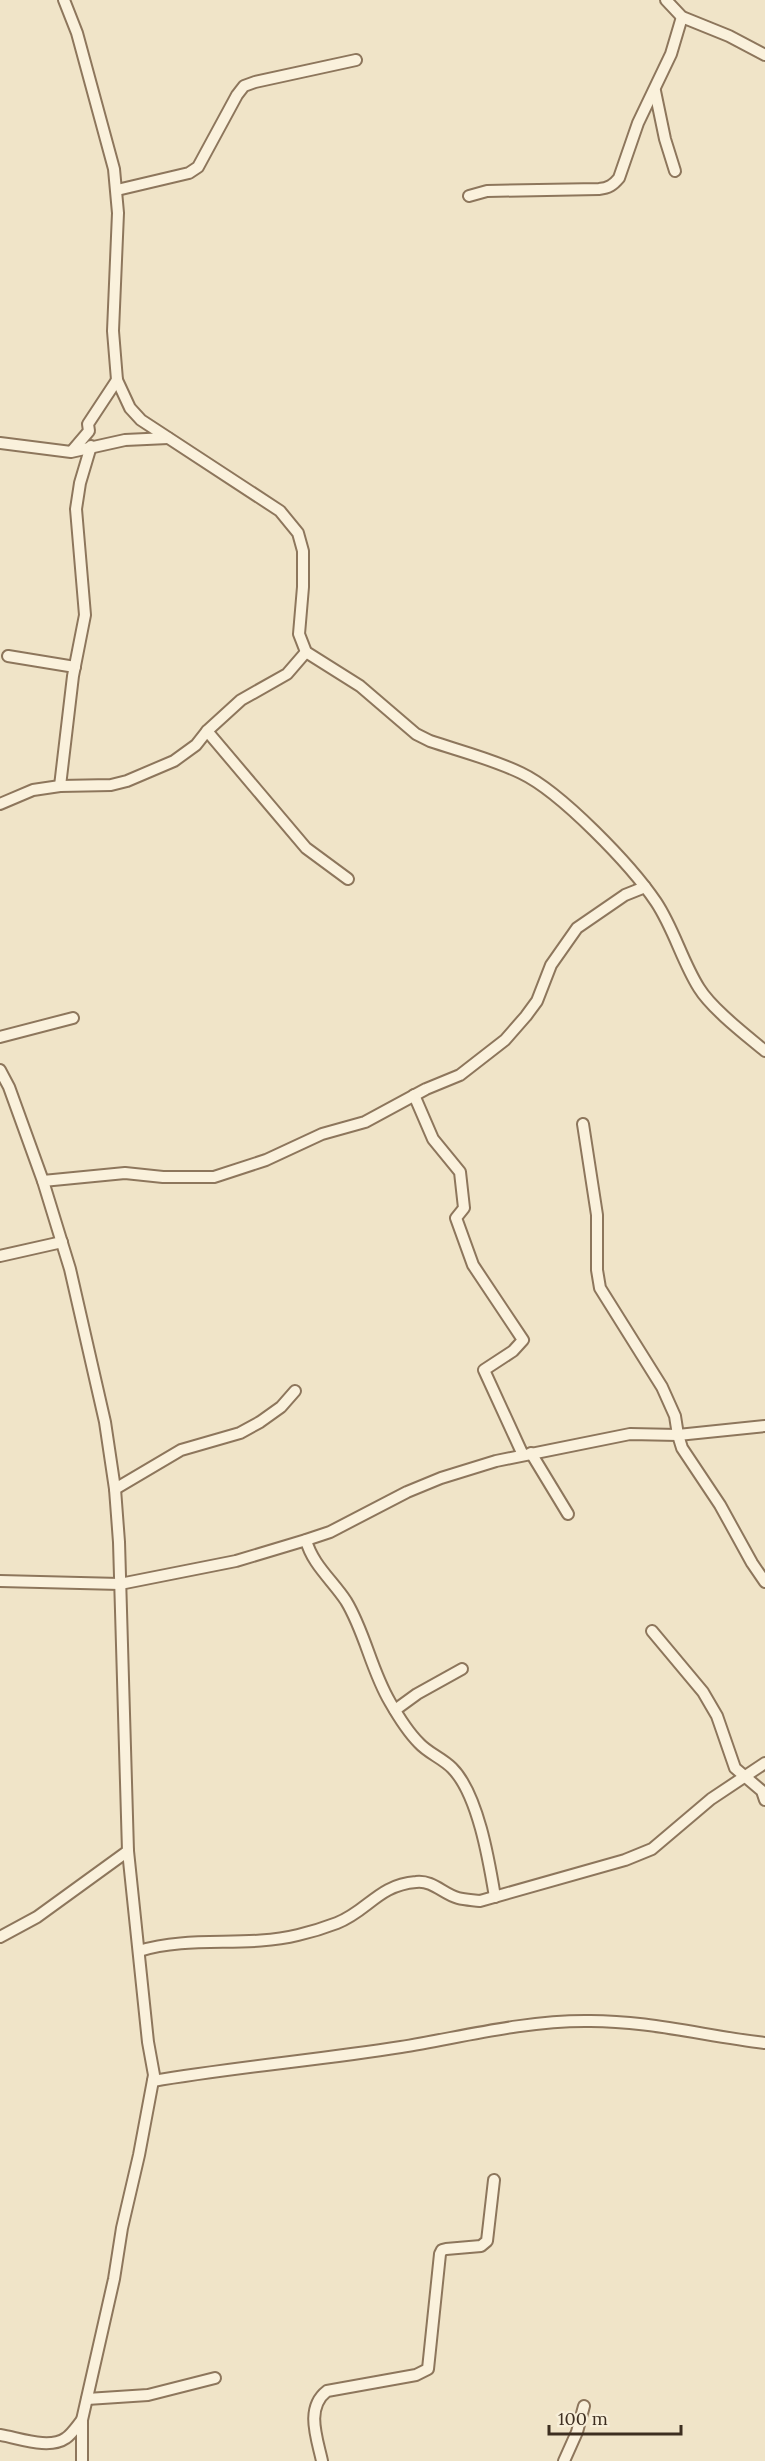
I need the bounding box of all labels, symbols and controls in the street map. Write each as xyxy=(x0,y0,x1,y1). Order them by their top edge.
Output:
scale bar xyxy=(549,2398,681,2436)
text: 100 m xyxy=(558,2407,608,2430)

